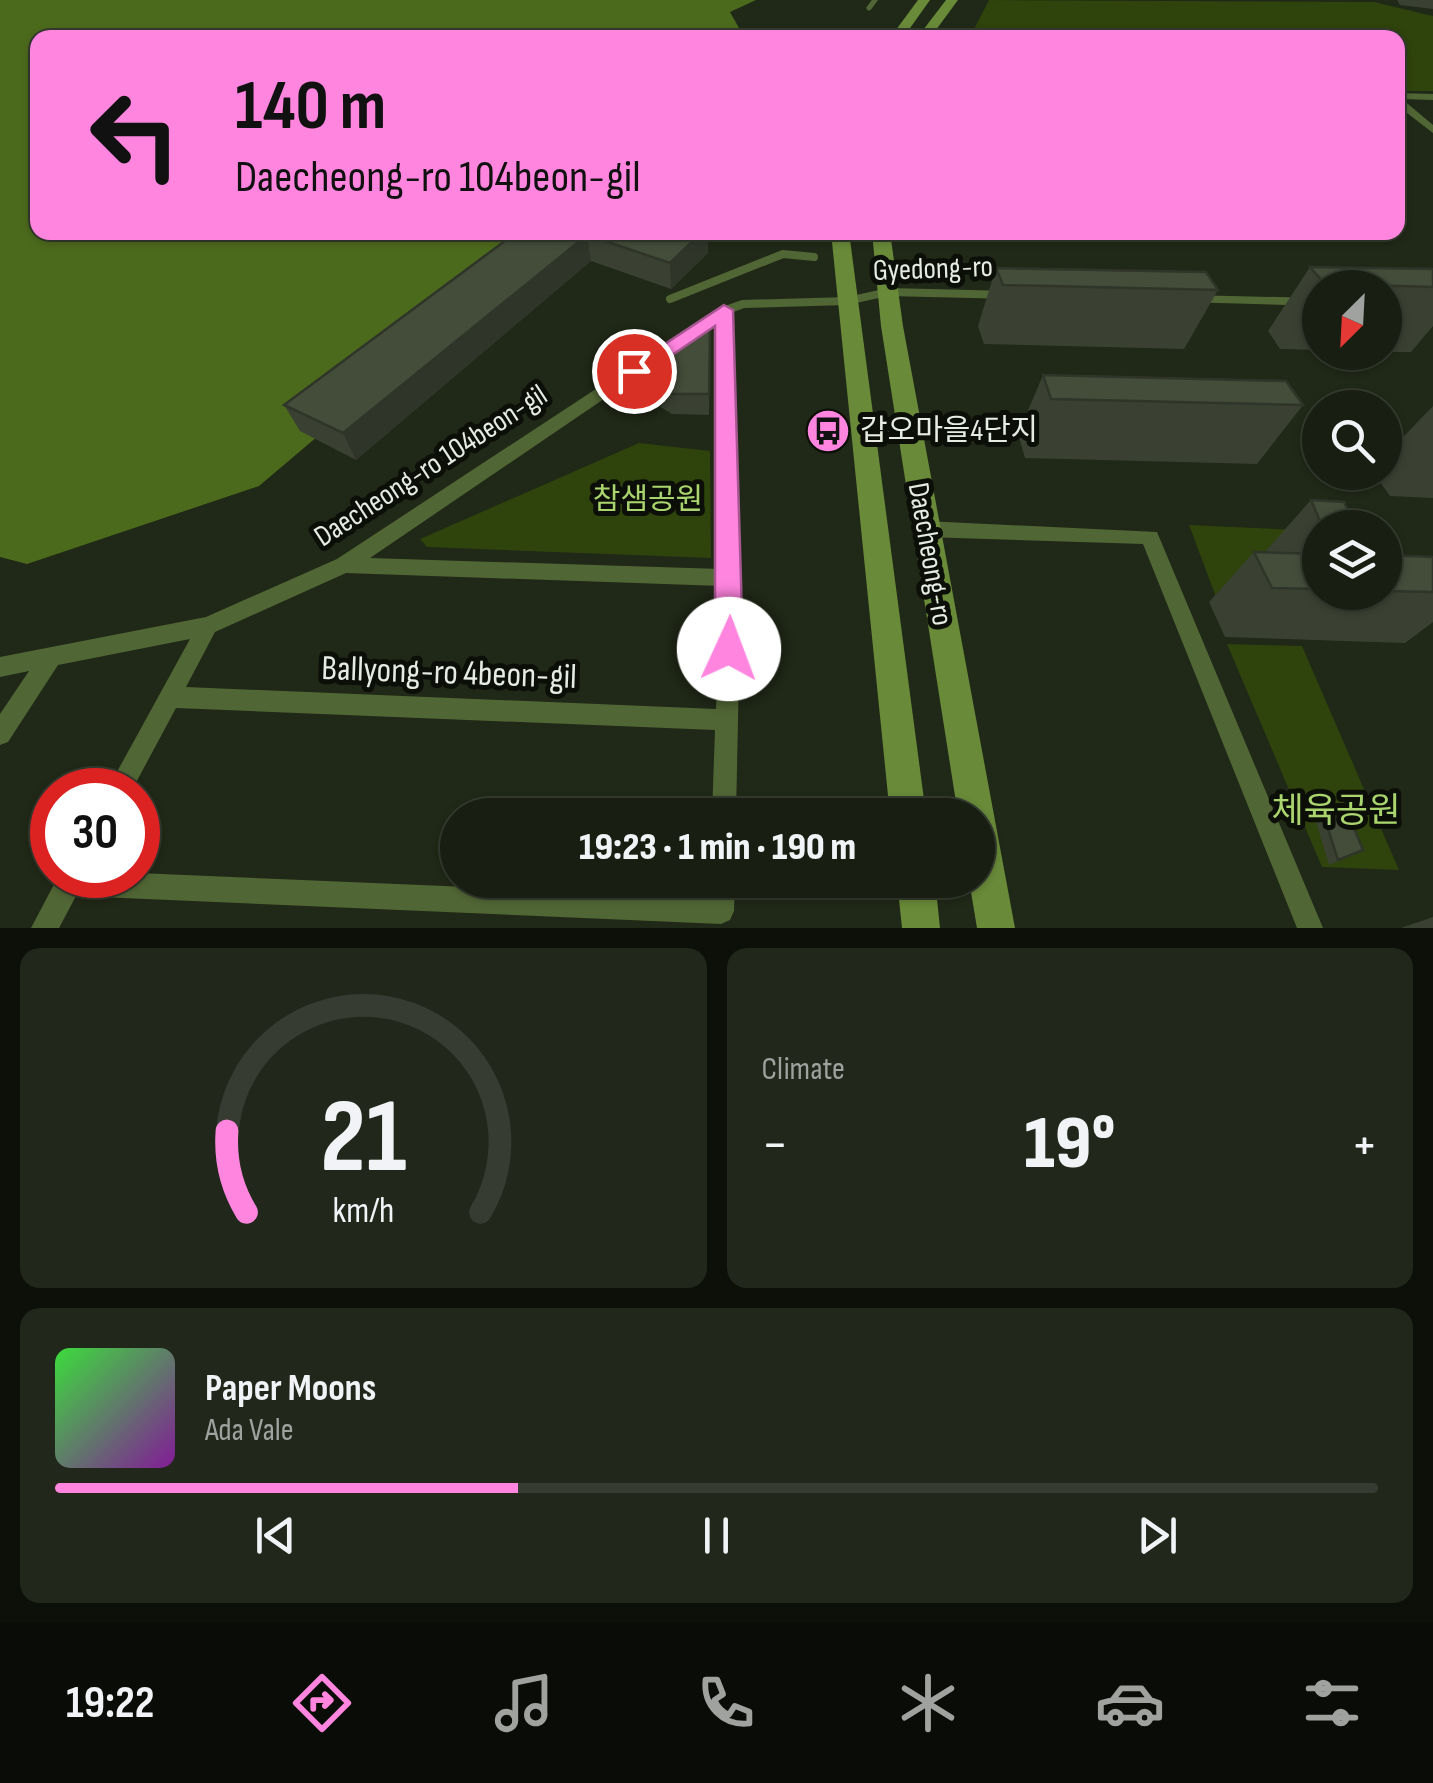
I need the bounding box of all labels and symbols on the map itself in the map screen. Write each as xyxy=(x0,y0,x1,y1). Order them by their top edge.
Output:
street label: Gyedong-ro xyxy=(872,249,994,289)
north arrow xyxy=(1302,270,1402,370)
pin xyxy=(592,329,677,414)
street label: Daecheong-ro 104beon-gil xyxy=(308,377,554,555)
bus stop icon: 갑오마을4단지 xyxy=(805,408,851,454)
place label: 갑오마을4단지 xyxy=(860,413,1038,449)
street label: Daecheong-ro xyxy=(900,480,960,628)
park label: 참샘공원 xyxy=(593,482,703,518)
position arrow xyxy=(677,597,781,701)
street label: Ballyong-ro 4beon-gil xyxy=(321,647,577,699)
speed limit sign: 30 xyxy=(30,768,160,898)
park label: 체육공원 xyxy=(1272,790,1400,833)

